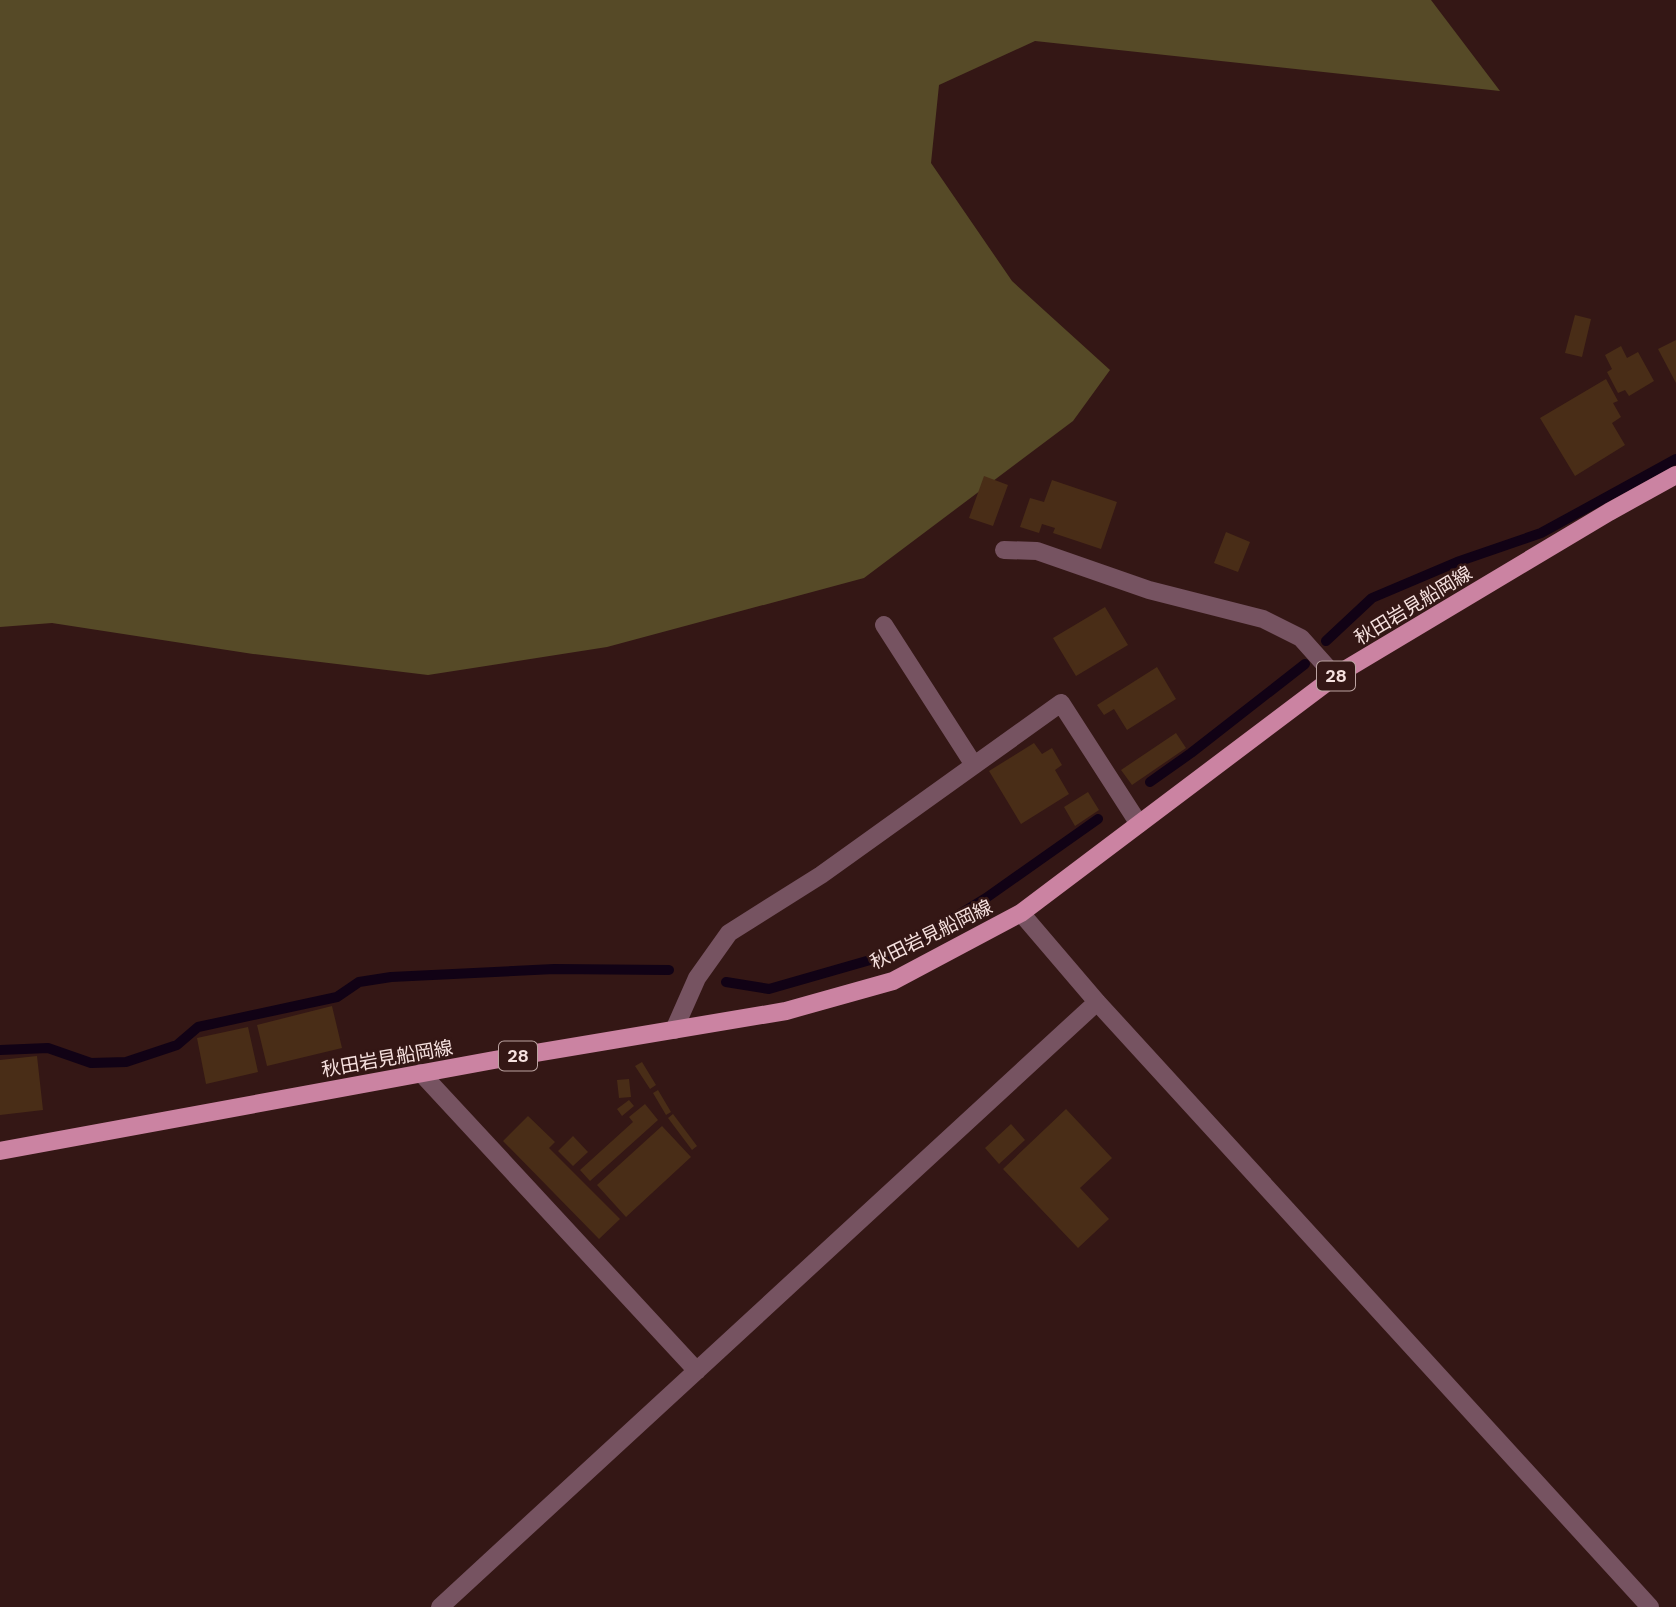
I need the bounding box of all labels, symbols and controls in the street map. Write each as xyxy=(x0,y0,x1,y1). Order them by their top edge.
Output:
street label: 秋田岩見船岡線 xyxy=(1350,560,1477,650)
road number: 28 xyxy=(1317,662,1355,690)
street label: 秋田岩見船岡線 xyxy=(866,894,996,975)
street label: 秋田岩見船岡線 xyxy=(319,1035,455,1082)
road number: 28 xyxy=(499,1042,537,1070)

